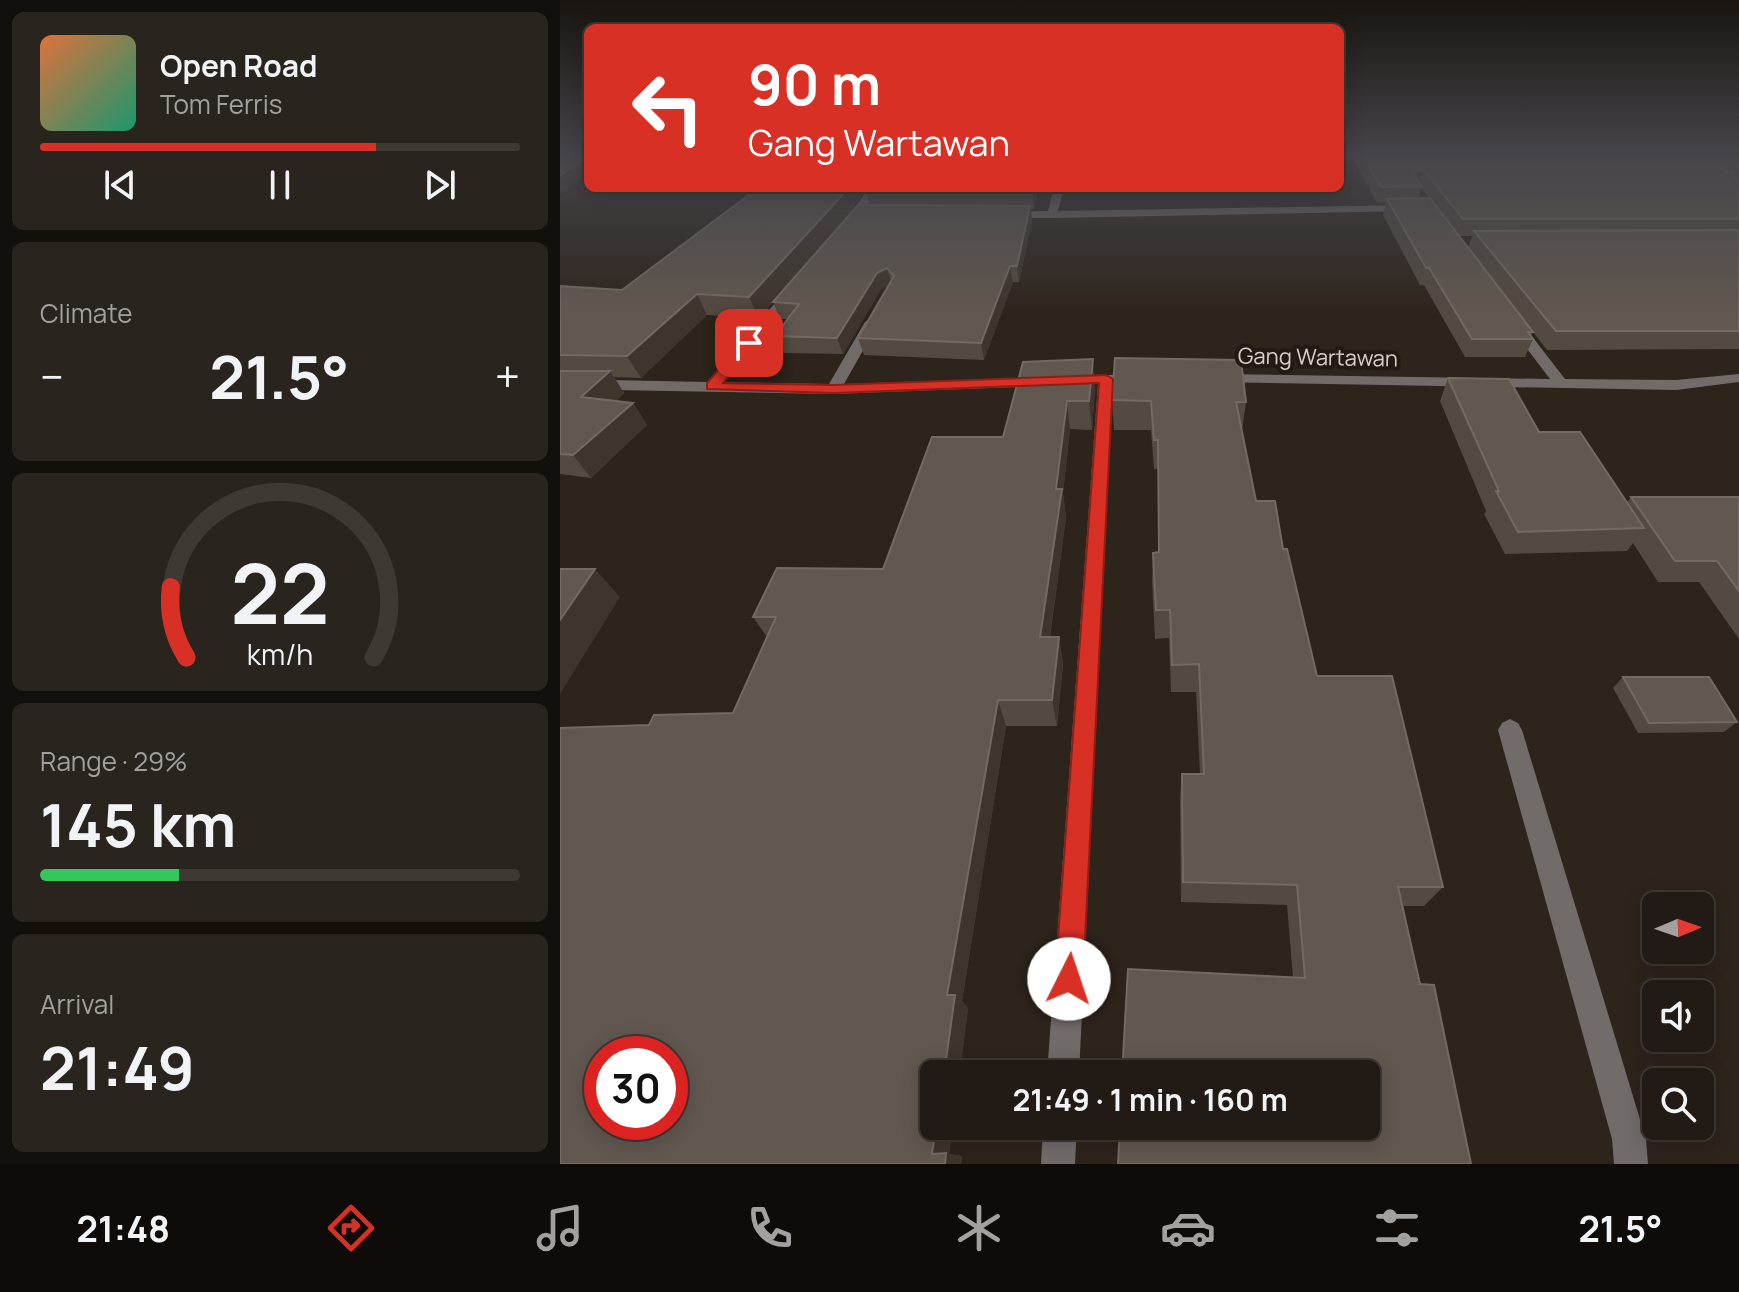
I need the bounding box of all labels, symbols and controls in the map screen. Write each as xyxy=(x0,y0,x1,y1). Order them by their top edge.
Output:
text: Open Road xyxy=(160,45,317,86)
text: 90 m xyxy=(748,45,881,122)
icon: left xyxy=(616,56,720,160)
text: Tom Ferris xyxy=(160,86,282,122)
text: Gang Wartawan xyxy=(748,118,1010,167)
icon: previous xyxy=(98,163,142,207)
icon: pause xyxy=(258,163,302,207)
icon: next xyxy=(418,163,462,207)
text: Climate xyxy=(40,295,132,331)
pin xyxy=(715,309,783,377)
icon: arrive xyxy=(727,321,771,365)
text: 21.5° xyxy=(209,335,349,417)
street label: Gang Wartawan xyxy=(1238,341,1398,373)
text: − xyxy=(40,346,64,406)
text: + xyxy=(495,346,520,406)
text: 22 xyxy=(230,535,330,649)
text: km/h xyxy=(247,635,313,674)
text: Range · 29% xyxy=(40,743,188,779)
text: 145 km xyxy=(40,783,236,865)
north arrow xyxy=(1642,892,1714,964)
map controls xyxy=(1642,892,1714,1140)
position arrow xyxy=(1027,937,1111,1021)
button: sound xyxy=(1642,980,1714,1052)
text: Arrival xyxy=(40,986,114,1022)
text: 21:49 xyxy=(40,1026,195,1108)
speed limit sign: 30 xyxy=(584,1036,688,1140)
button: search xyxy=(1642,1068,1714,1140)
text: 21:49 · 1 min · 160 m xyxy=(1012,1079,1288,1120)
icon: directions xyxy=(323,1200,379,1256)
icon: music xyxy=(532,1200,588,1256)
icon: phone xyxy=(742,1200,798,1256)
icon: climate xyxy=(951,1200,1007,1256)
icon: car xyxy=(1160,1200,1216,1256)
icon: filters xyxy=(1369,1200,1425,1256)
text: 21:48 xyxy=(77,1204,170,1253)
text: 21.5° xyxy=(1578,1204,1662,1253)

